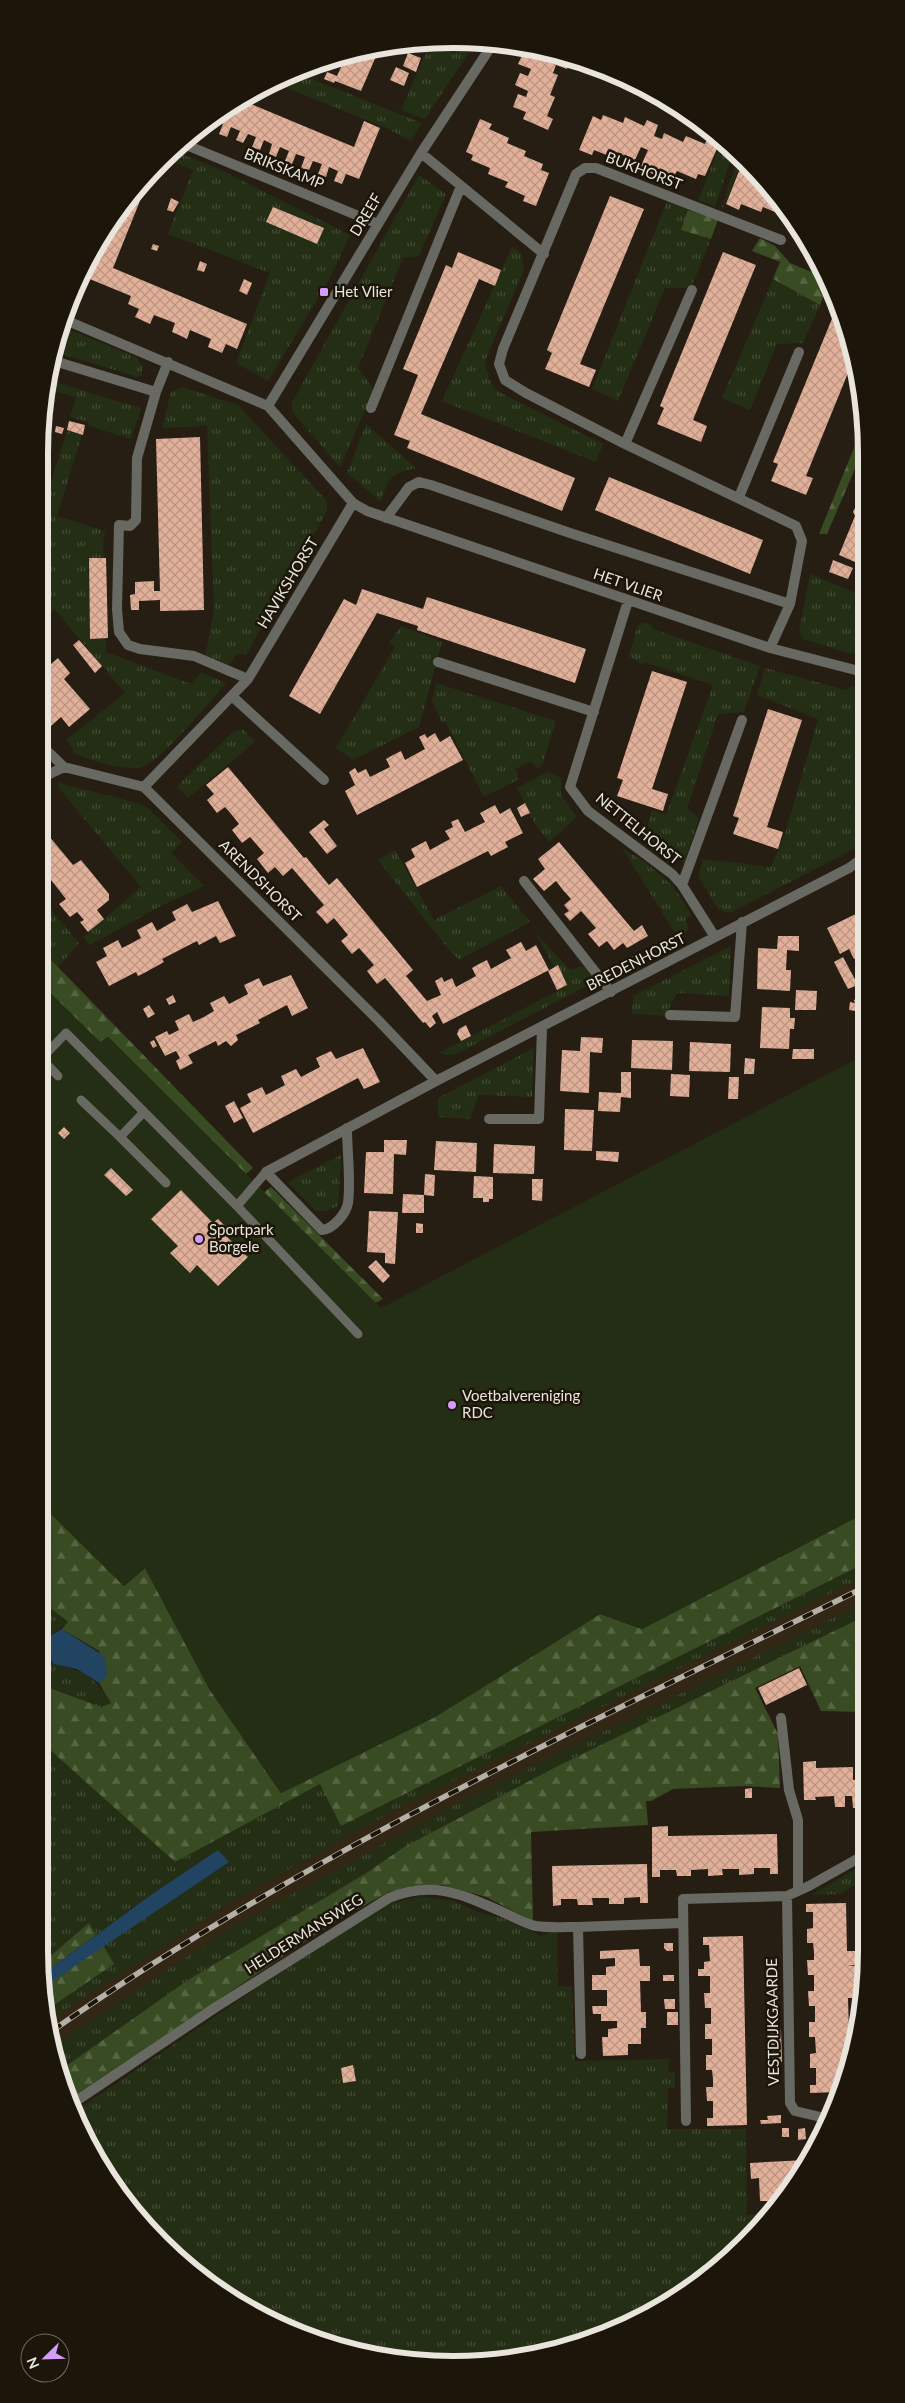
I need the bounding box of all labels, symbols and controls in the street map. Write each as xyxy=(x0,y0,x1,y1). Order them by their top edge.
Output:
street label: BRIKSKAMP xyxy=(242,144,327,192)
street label: BUKHORST xyxy=(604,147,685,193)
street label: DREEF xyxy=(345,190,385,239)
place label: Het Vlier xyxy=(334,282,393,300)
marker: Het Vlier xyxy=(318,286,330,298)
street label: HAVIKSHORST xyxy=(253,534,321,631)
street label: HET VLIER xyxy=(591,564,666,604)
street label: NETTELHORST xyxy=(593,788,685,868)
street label: ARENDSHORST xyxy=(216,835,306,925)
street label: BREDENHORST xyxy=(583,928,688,994)
place label: Sportpark Borgele xyxy=(209,1220,274,1255)
marker: Sportpark Borgele xyxy=(193,1233,205,1245)
place label: Voetbalvereniging RDC xyxy=(462,1386,580,1421)
marker: Voetbalvereniging RDC xyxy=(446,1399,458,1411)
street label: HELDERMANSWEG xyxy=(241,1890,366,1977)
street label: VESTDIJKGAARDE xyxy=(762,1958,782,2086)
north arrow xyxy=(20,2333,70,2383)
text: N xyxy=(23,2355,43,2372)

